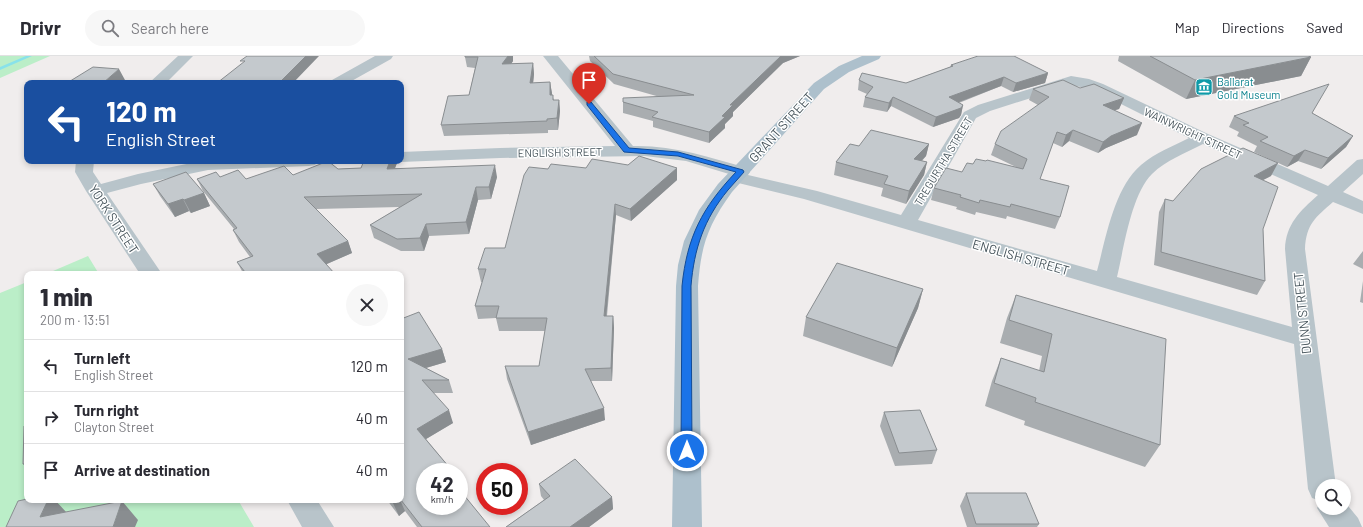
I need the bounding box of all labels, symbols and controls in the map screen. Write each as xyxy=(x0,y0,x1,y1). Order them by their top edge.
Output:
search box xyxy=(85,10,365,46)
text: Drivr xyxy=(20,16,61,39)
icon: search xyxy=(99,17,121,39)
text: Search here xyxy=(131,19,209,37)
text: Map xyxy=(1175,19,1200,36)
text: Directions xyxy=(1222,19,1284,36)
text: Saved xyxy=(1306,19,1343,36)
pin xyxy=(572,63,606,104)
icon: arrive xyxy=(578,69,600,91)
place label: Ballarat Gold Museum xyxy=(1217,75,1280,101)
museum icon: Ballarat Gold Museum xyxy=(1194,77,1214,97)
street label: GRANT STREET xyxy=(745,89,817,165)
text: 120 m xyxy=(106,94,177,128)
icon: left xyxy=(40,96,92,148)
street label: WAINWRIGHT STREET xyxy=(1142,105,1244,161)
street label: TREGURTHA STREET xyxy=(911,114,975,208)
text: English Street xyxy=(106,128,216,150)
street label: ENGLISH STREET xyxy=(518,145,602,159)
street label: YORK STREET xyxy=(86,181,142,257)
street label: ENGLISH STREET xyxy=(971,236,1071,278)
street label: DUNN STREET xyxy=(1290,271,1314,355)
text: 1 min xyxy=(40,282,93,311)
button: close xyxy=(346,284,388,326)
text: 200 m · 13:51 xyxy=(40,312,109,328)
text: Turn left xyxy=(74,349,130,367)
icon: left xyxy=(40,355,62,377)
text: 120 m xyxy=(351,357,388,375)
text: English Street xyxy=(74,367,153,383)
text: Turn right xyxy=(74,401,139,419)
icon: right xyxy=(40,407,62,429)
text: 40 m xyxy=(356,409,388,427)
text: Clayton Street xyxy=(74,419,154,435)
position arrow xyxy=(666,430,708,472)
icon: arrive xyxy=(40,459,62,481)
text: Arrive at destination xyxy=(74,461,210,479)
text: 40 m xyxy=(356,461,388,479)
speed limit sign: 50 xyxy=(476,463,528,515)
text: 42 xyxy=(430,472,454,496)
map controls xyxy=(1315,479,1351,515)
button: search xyxy=(1315,479,1351,515)
text: km/h xyxy=(431,493,453,505)

